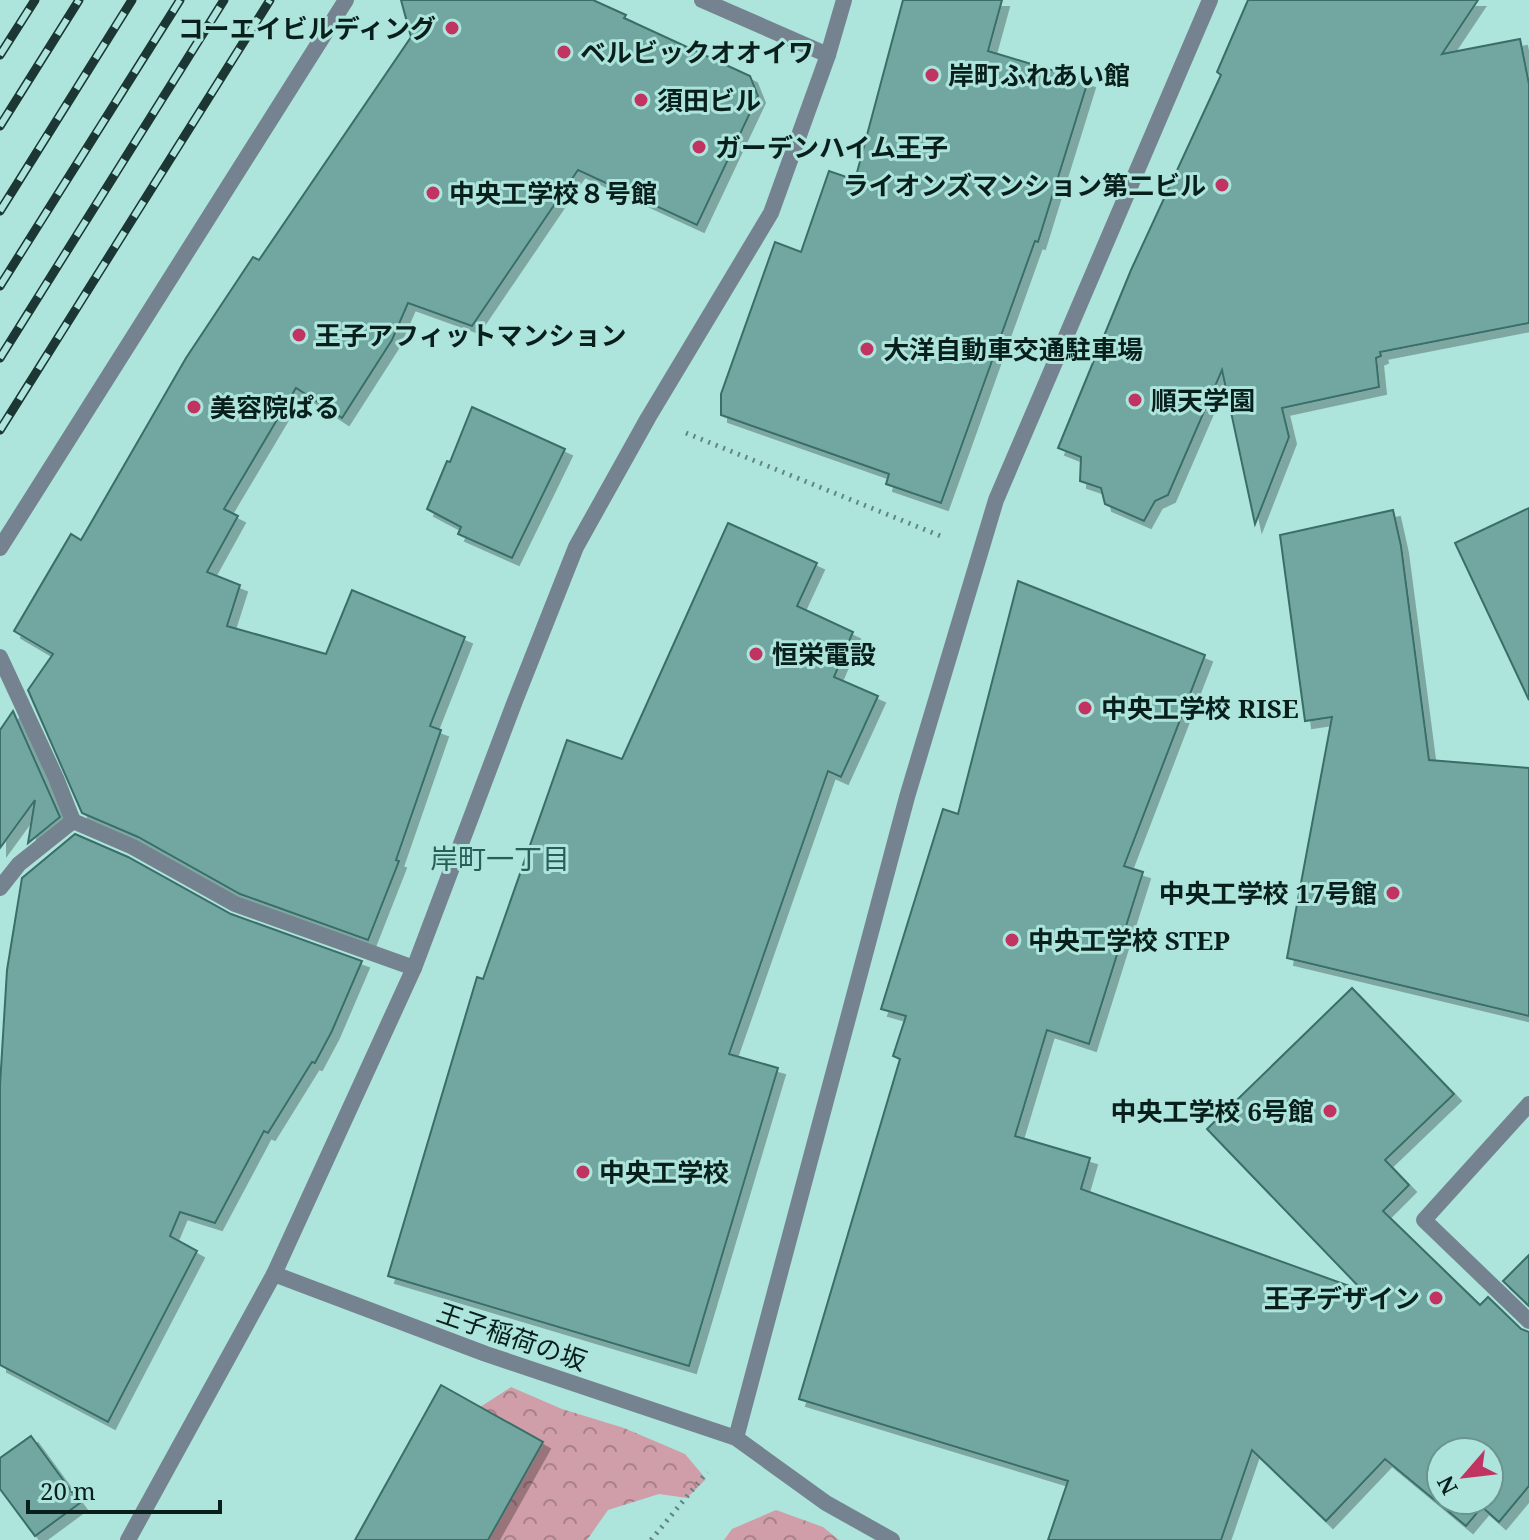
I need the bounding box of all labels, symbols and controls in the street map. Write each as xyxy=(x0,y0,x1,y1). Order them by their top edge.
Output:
place label: コーエイビルディング xyxy=(178,10,436,46)
marker: コーエイビルディング xyxy=(443,19,461,37)
place label: ベルビックオオイワ xyxy=(580,34,814,70)
marker: ベルビックオオイワ xyxy=(555,43,573,61)
place label: 岸町ふれあい館 xyxy=(948,57,1130,93)
marker: 岸町ふれあい館 xyxy=(923,66,941,84)
place label: 須田ビル xyxy=(657,82,761,118)
marker: 須田ビル xyxy=(632,91,650,109)
place label: ガーデンハイム王子 xyxy=(715,129,948,165)
marker: ガーデンハイム王子 xyxy=(690,138,708,156)
place label: ライオンズマンション第二ビル xyxy=(843,167,1206,203)
place label: 中央工学校８号館 xyxy=(449,175,657,211)
marker: ライオンズマンション第二ビル xyxy=(1213,176,1231,194)
marker: 中央工学校８号館 xyxy=(424,184,442,202)
place label: 王子アフィットマンション xyxy=(315,317,626,353)
marker: 王子アフィットマンション xyxy=(290,326,308,344)
place label: 大洋自動車交通駐車場 xyxy=(883,331,1143,367)
marker: 大洋自動車交通駐車場 xyxy=(858,340,876,358)
place label: 順天学園 xyxy=(1151,382,1255,418)
place label: 美容院ぱる xyxy=(210,389,340,425)
marker: 順天学園 xyxy=(1126,391,1144,409)
marker: 美容院ぱる xyxy=(185,398,203,416)
place label: 恒栄電設 xyxy=(772,636,876,672)
marker: 恒栄電設 xyxy=(747,645,765,663)
place label: 中央工学校 RISE xyxy=(1101,690,1299,726)
marker: 中央工学校 RISE xyxy=(1076,699,1094,717)
district label: 岸町一丁目 xyxy=(430,839,570,877)
place label: 中央工学校 17号館 xyxy=(1159,875,1377,911)
marker: 中央工学校 17号館 xyxy=(1384,884,1402,902)
place label: 中央工学校 STEP xyxy=(1028,922,1230,958)
marker: 中央工学校 STEP xyxy=(1003,931,1021,949)
place label: 中央工学校 6号館 xyxy=(1111,1093,1314,1129)
marker: 中央工学校 6号館 xyxy=(1321,1102,1339,1120)
place label: 中央工学校 xyxy=(599,1154,729,1190)
marker: 中央工学校 xyxy=(574,1163,592,1181)
place label: 王子デザイン xyxy=(1264,1280,1420,1316)
marker: 王子デザイン xyxy=(1427,1289,1445,1307)
street label: 王子稲荷の坂 xyxy=(432,1294,592,1378)
north arrow xyxy=(1425,1436,1505,1516)
scale bar xyxy=(28,1464,220,1514)
text: N xyxy=(1429,1471,1464,1501)
text: 20 m xyxy=(40,1474,96,1507)

